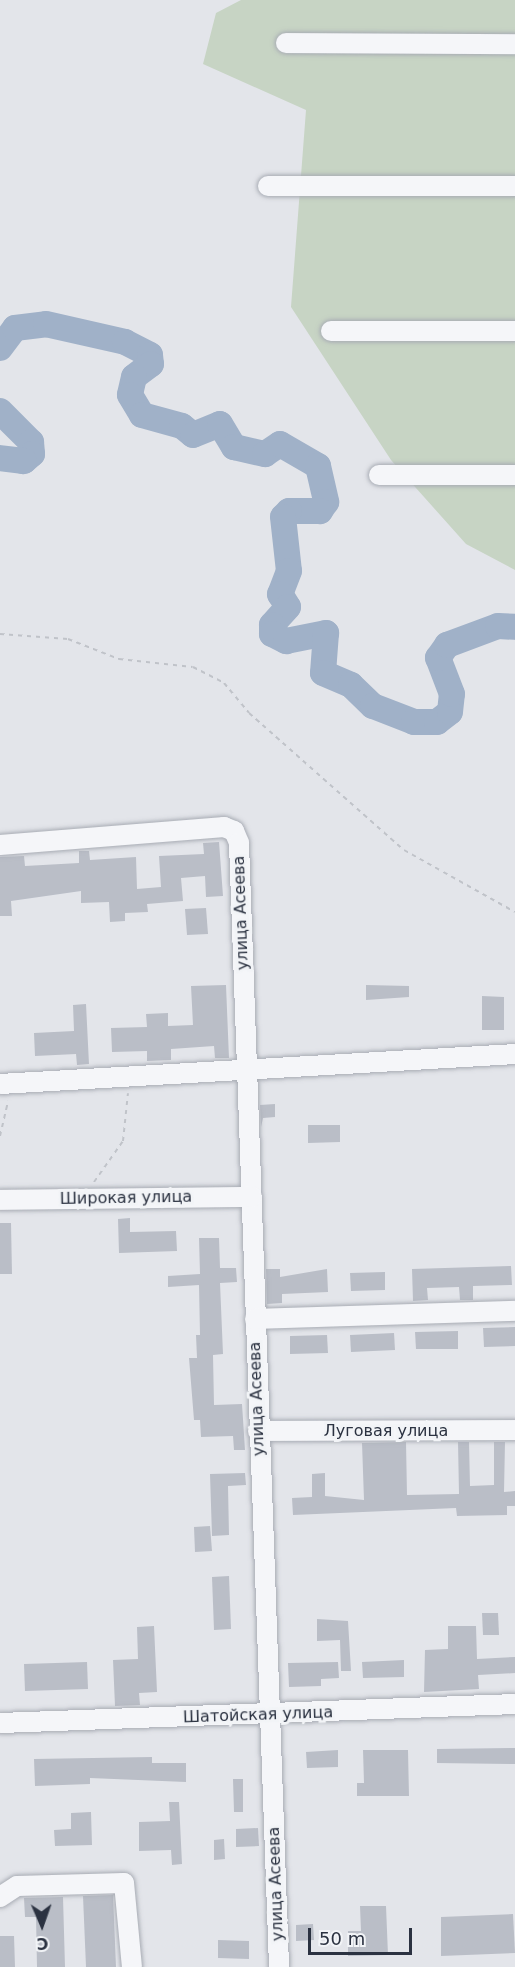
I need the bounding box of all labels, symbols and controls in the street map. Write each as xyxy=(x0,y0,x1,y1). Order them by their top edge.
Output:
street label: улица Асеева xyxy=(229,855,253,971)
street label: Широкая улица xyxy=(60,1187,192,1209)
street label: улица Асеева xyxy=(245,1341,269,1457)
street label: Луговая улица xyxy=(324,1421,448,1441)
street label: Шатойская улица xyxy=(183,1703,333,1727)
street label: улица Асеева xyxy=(264,1826,288,1942)
north arrow xyxy=(12,1895,72,1955)
scale bar xyxy=(311,1916,414,1954)
text: 50 m xyxy=(319,1928,365,1949)
text: С xyxy=(36,1934,49,1953)

